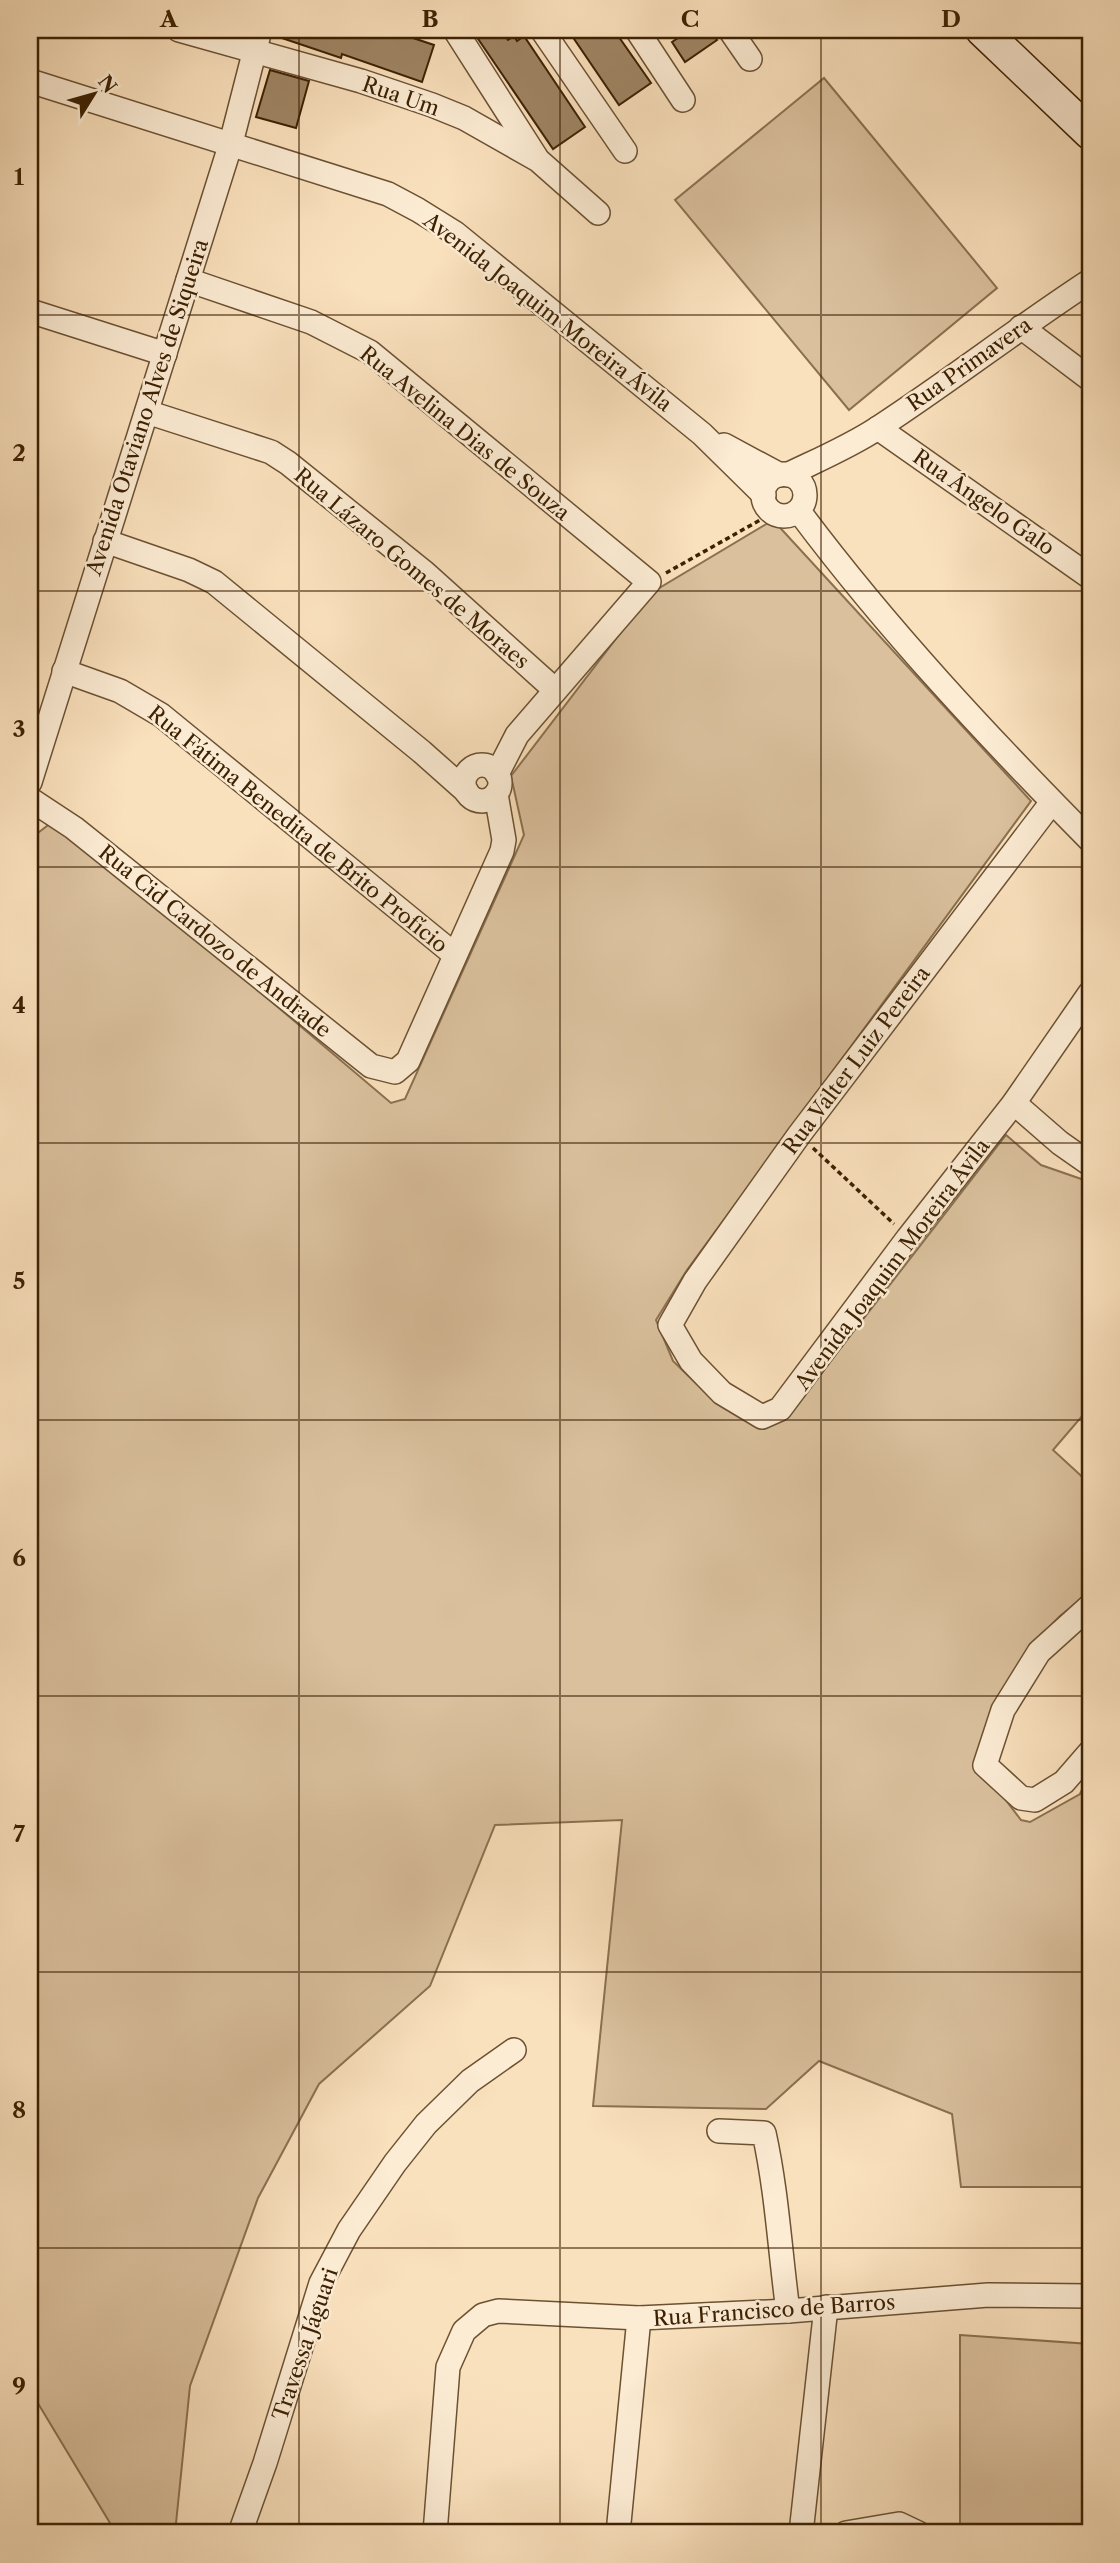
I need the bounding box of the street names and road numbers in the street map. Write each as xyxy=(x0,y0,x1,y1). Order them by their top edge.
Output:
street label: Rua Um xyxy=(359,71,443,121)
street label: Avenida Joaquim Moreira Ávila xyxy=(418,207,678,417)
street label: Avenida Otaviano Alves de Siqueira xyxy=(80,235,214,579)
street label: Rua Primavera xyxy=(902,311,1037,416)
street label: Rua Avelina Dias de Souza xyxy=(355,341,576,526)
street label: Rua Ângelo Galo xyxy=(908,444,1060,560)
street label: Rua Lázaro Gomes de Moraes xyxy=(290,462,534,674)
street label: Rua Fátima Benedita de Brito Profício xyxy=(143,700,453,958)
street label: Rua Cid Cardozo de Andrade xyxy=(94,840,336,1042)
street label: Rua Valter Luiz Pereira xyxy=(777,960,935,1159)
street label: Avenida Joaquim Moreira Ávila xyxy=(789,1133,995,1395)
street label: Travessa Jáguari xyxy=(267,2265,343,2423)
street label: Rua Francisco de Barros xyxy=(652,2289,896,2331)

